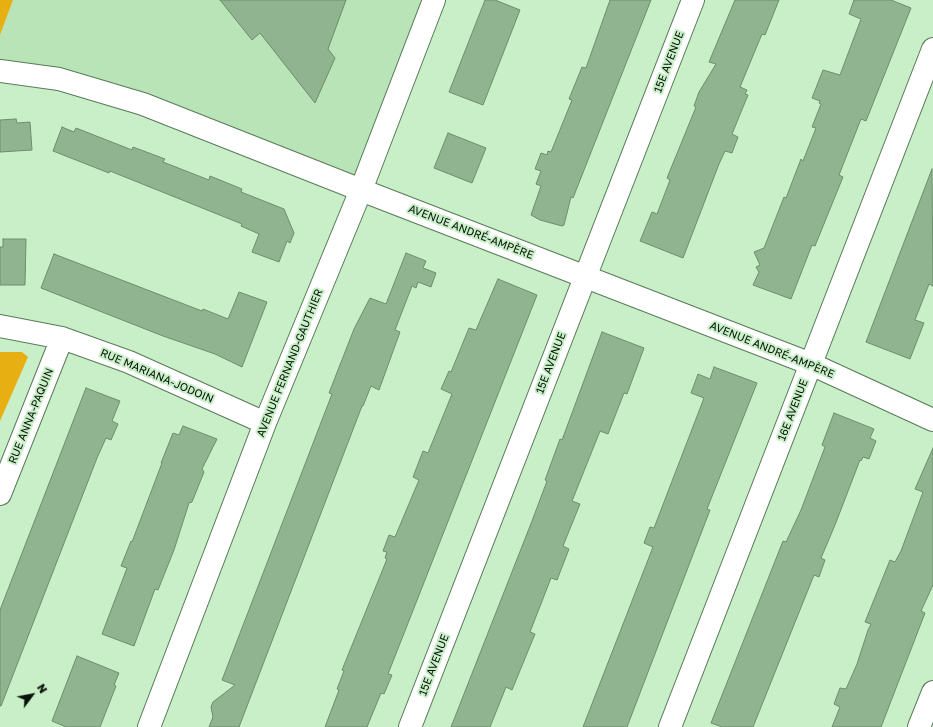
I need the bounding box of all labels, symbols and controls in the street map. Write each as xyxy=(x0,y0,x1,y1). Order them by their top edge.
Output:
street label: 15E AVENUE xyxy=(651,29,687,95)
street label: AVENUE ANDRÉ-AMPÈRE xyxy=(407,202,535,262)
street label: AVENUE FERNAND-GAUTHIER xyxy=(254,287,326,439)
street label: AVENUE ANDRÉ-AMPÈRE xyxy=(708,319,836,381)
street label: 15E AVENUE xyxy=(533,330,569,396)
street label: RUE MARIANA-JODOIN xyxy=(98,346,216,406)
street label: RUE ANNA-PAQUIN xyxy=(6,366,56,466)
street label: 16E AVENUE xyxy=(775,377,811,443)
street label: 15E AVENUE xyxy=(416,632,452,698)
north arrow xyxy=(12,675,52,715)
text: N xyxy=(35,681,50,695)

